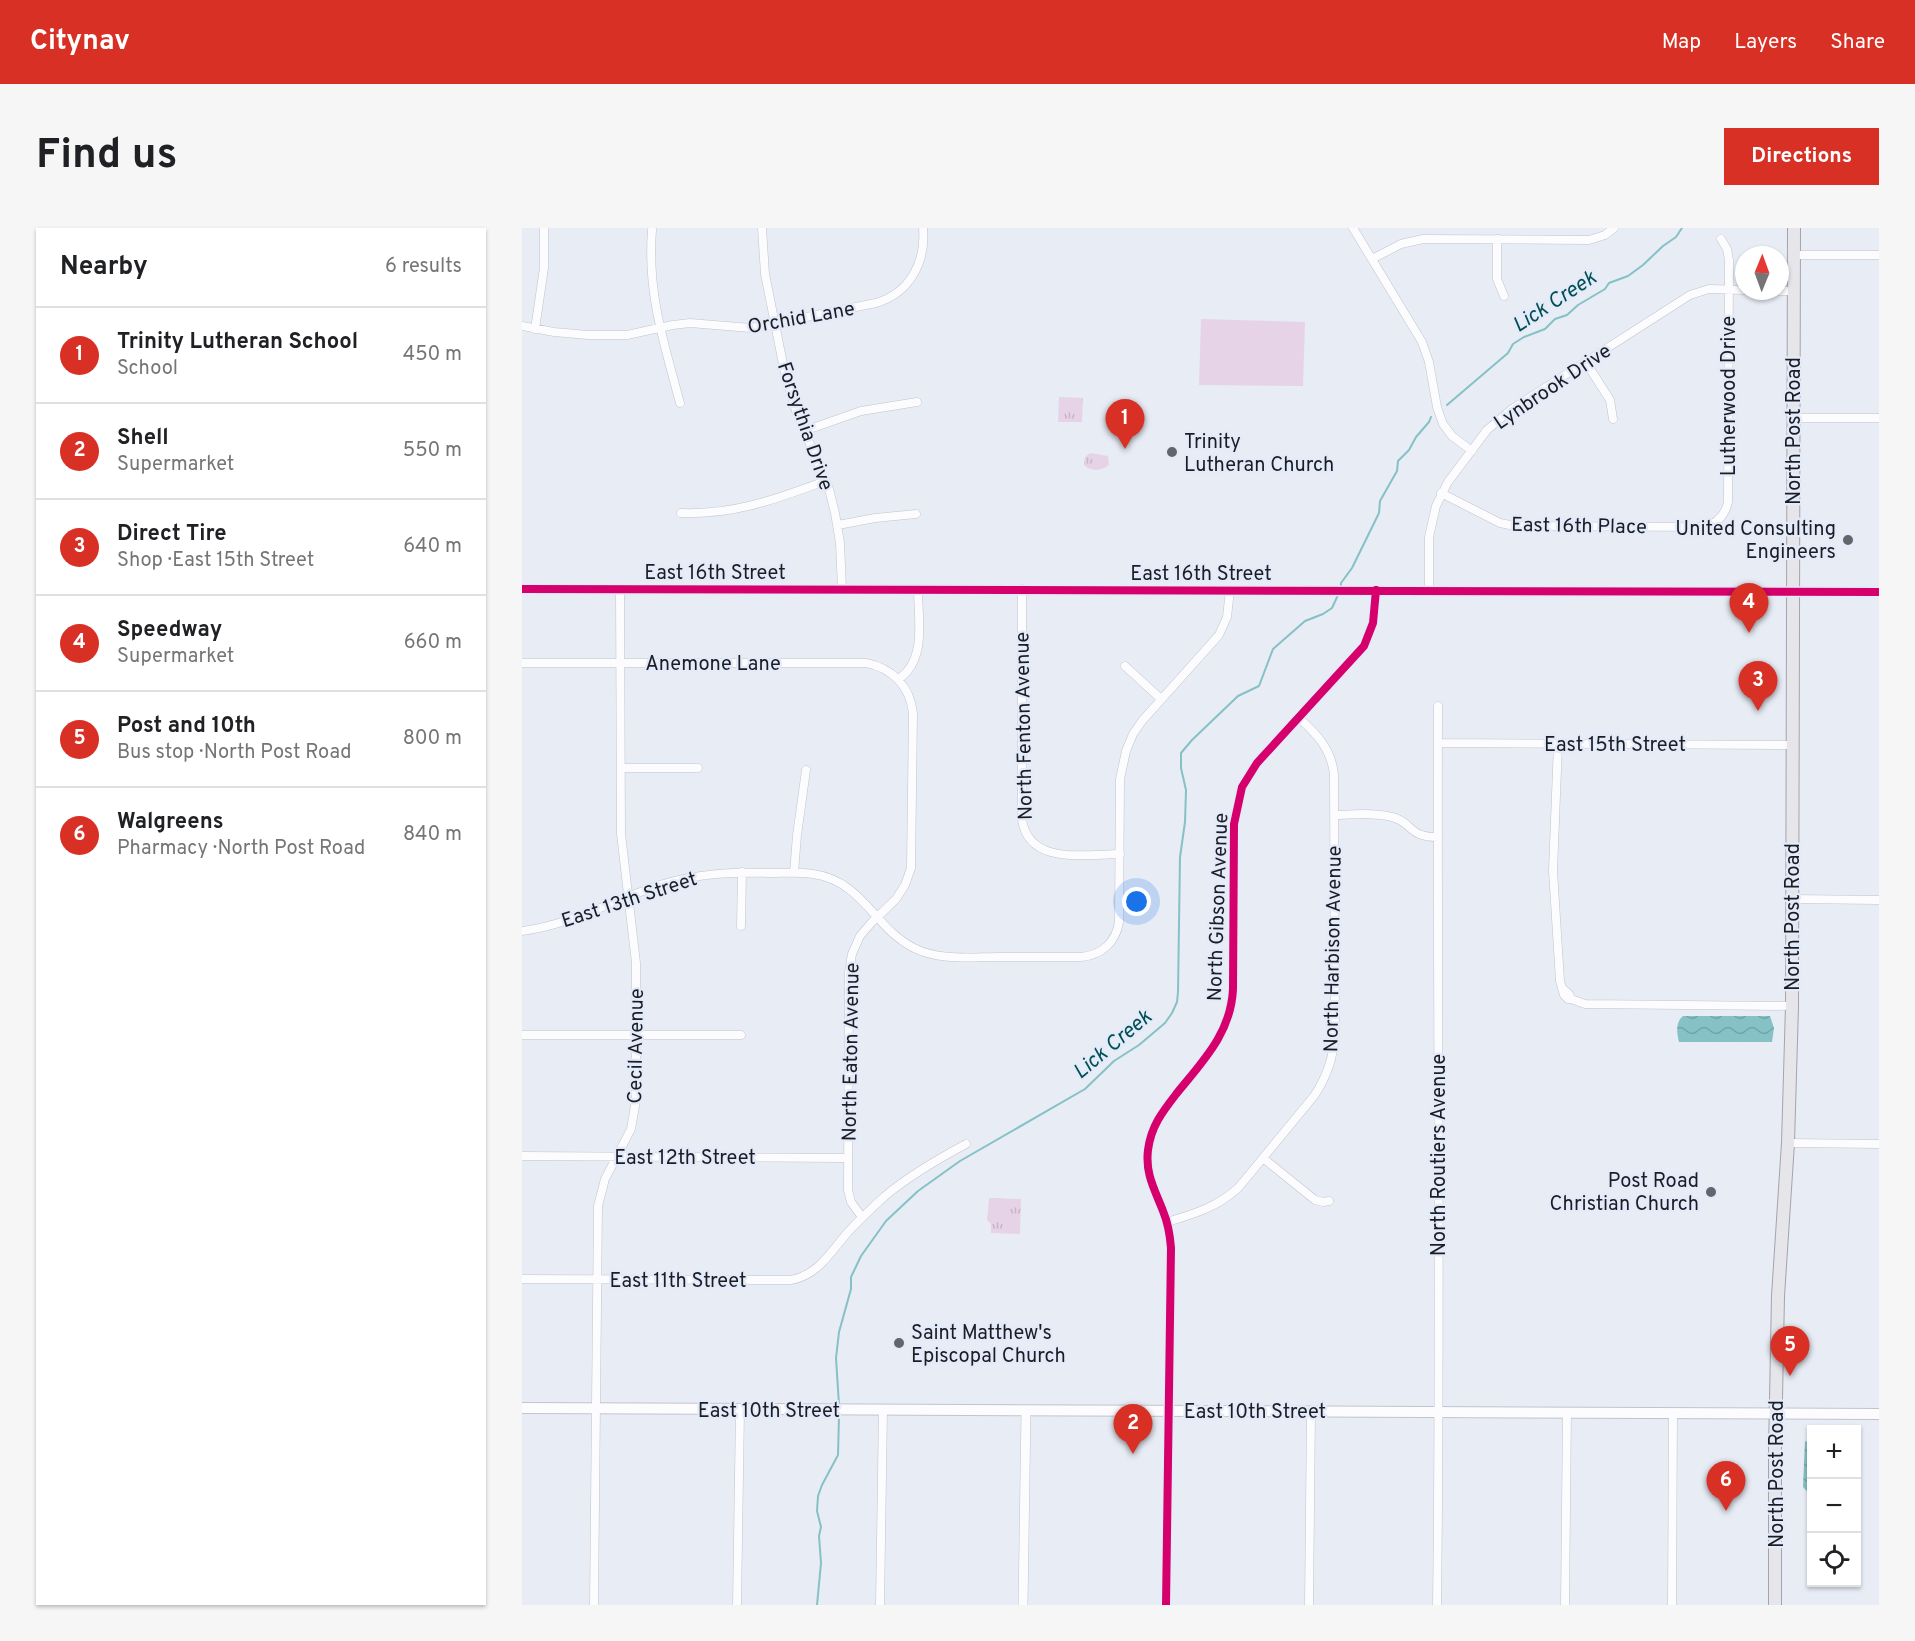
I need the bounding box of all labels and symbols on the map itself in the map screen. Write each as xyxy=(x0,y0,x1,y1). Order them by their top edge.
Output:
north arrow xyxy=(1735,246,1789,300)
water label: Lick Creek xyxy=(1508,265,1602,339)
street label: Orchid Lane xyxy=(746,297,857,341)
street label: Lutherwood Drive xyxy=(1717,316,1743,476)
street label: Lynbrook Drive xyxy=(1489,339,1617,437)
street label: North Post Road xyxy=(1782,357,1808,505)
street label: Forsythia Drive xyxy=(770,359,838,494)
pin: 1 xyxy=(1106,400,1144,449)
place label: Trinity Lutheran Church xyxy=(1184,430,1334,479)
marker: Trinity Lutheran Church xyxy=(1165,445,1179,459)
street label: East 16th Place xyxy=(1511,513,1647,541)
place label: United Consulting Engineers xyxy=(1675,517,1836,566)
marker: United Consulting Engineers xyxy=(1841,533,1855,547)
street label: East 16th Street xyxy=(644,561,786,587)
street label: East 16th Street xyxy=(1130,562,1272,588)
pin: 4 xyxy=(1730,584,1768,633)
street label: North Fenton Avenue xyxy=(1010,632,1040,820)
street label: Anemone Lane xyxy=(645,652,781,678)
pin: 3 xyxy=(1738,662,1778,711)
street label: East 15th Street xyxy=(1544,733,1686,759)
street label: North Gibson Avenue xyxy=(1203,812,1235,1002)
street label: North Post Road xyxy=(1781,843,1807,991)
street label: North Harbison Avenue xyxy=(1319,845,1349,1053)
street label: East 13th Street xyxy=(558,867,701,935)
your location xyxy=(1122,887,1151,916)
street label: North Eaton Avenue xyxy=(837,962,867,1142)
street label: Cecil Avenue xyxy=(623,988,651,1104)
water label: Lick Creek xyxy=(1068,1004,1158,1086)
street label: North Routiers Avenue xyxy=(1427,1054,1453,1256)
street label: East 12th Street xyxy=(614,1146,756,1172)
place label: Post Road Christian Church xyxy=(1549,1169,1699,1218)
marker: Post Road Christian Church xyxy=(1704,1185,1718,1199)
street label: East 11th Street xyxy=(610,1269,746,1295)
place label: Saint Matthew's Episcopal Church xyxy=(911,1321,1066,1370)
pin: 5 xyxy=(1770,1326,1810,1376)
marker: Saint Matthew's Episcopal Church xyxy=(892,1336,906,1350)
street label: East 10th Street xyxy=(698,1399,840,1425)
street label: East 10th Street xyxy=(1184,1400,1326,1426)
street label: North Post Road xyxy=(1765,1400,1791,1548)
pin: 2 xyxy=(1114,1404,1152,1454)
pin: 6 xyxy=(1706,1462,1746,1511)

